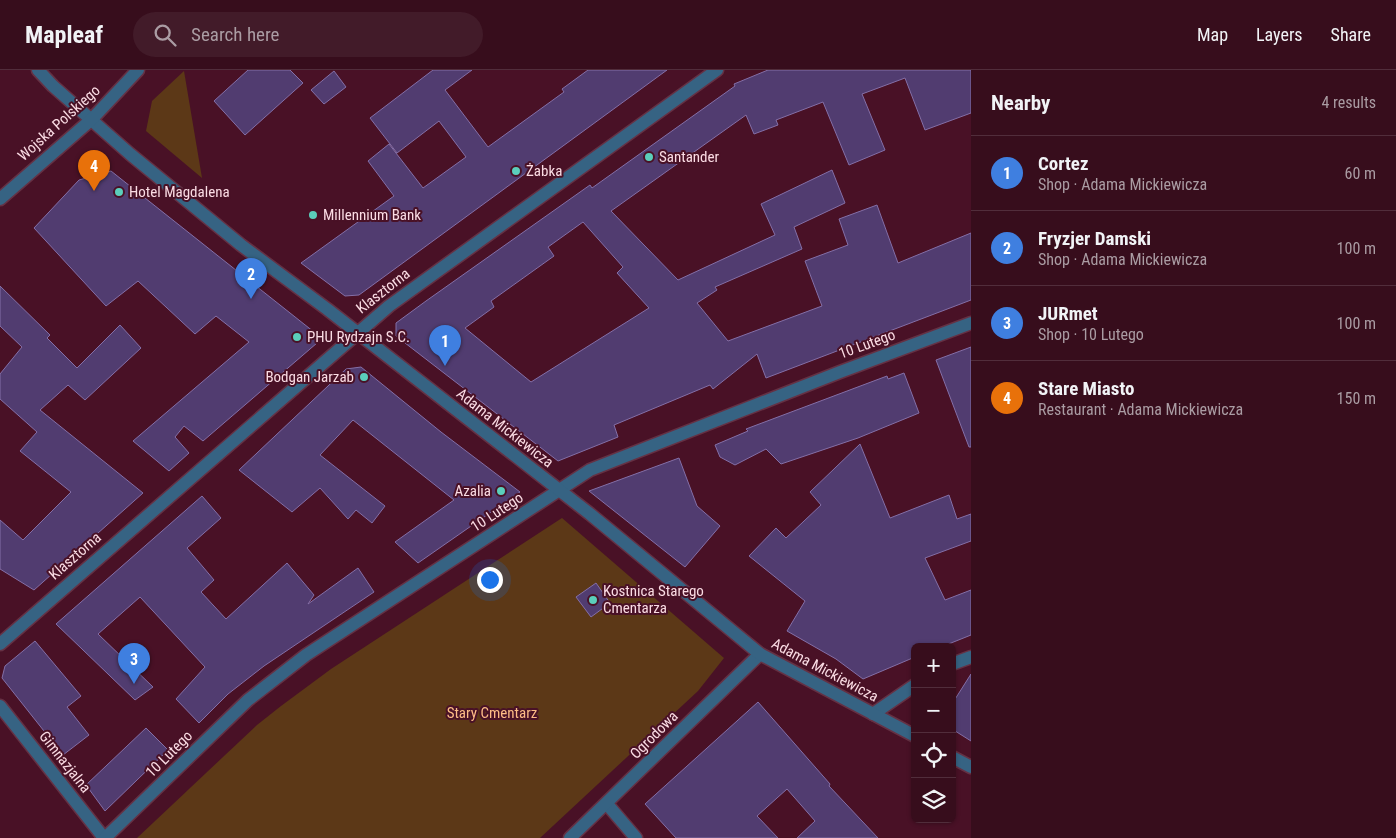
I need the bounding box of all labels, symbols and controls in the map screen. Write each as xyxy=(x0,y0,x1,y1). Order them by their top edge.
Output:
search box xyxy=(133,12,483,57)
text: Mapleaf xyxy=(25,21,103,49)
icon: search xyxy=(151,21,179,49)
text: Search here xyxy=(191,23,279,46)
text: Map xyxy=(1197,24,1228,45)
text: Layers xyxy=(1256,24,1303,45)
text: Share xyxy=(1331,24,1371,45)
street label: Wojska Polskiego xyxy=(14,81,104,165)
text: Nearby xyxy=(991,91,1050,115)
text: 4 results xyxy=(1321,93,1376,112)
place label: Santander xyxy=(659,148,720,166)
pin: 4 xyxy=(78,150,110,191)
marker: Santander xyxy=(643,151,655,163)
text: Cortez xyxy=(1038,152,1089,175)
place label: Żabka xyxy=(526,162,562,180)
text: 1 xyxy=(1003,164,1011,183)
text: 60 m xyxy=(1344,164,1376,183)
marker: Żabka xyxy=(510,165,522,177)
text: Shop · Adama Mickiewicza xyxy=(1038,175,1207,194)
place label: Hotel Magdalena xyxy=(129,183,230,201)
marker: Hotel Magdalena xyxy=(113,186,125,198)
place label: Millennium Bank xyxy=(323,206,421,224)
marker: Millennium Bank xyxy=(307,209,319,221)
text: Fryzjer Damski xyxy=(1038,227,1151,250)
text: 2 xyxy=(1003,239,1011,258)
text: 100 m xyxy=(1337,239,1376,258)
text: Shop · Adama Mickiewicza xyxy=(1038,250,1207,269)
pin: 2 xyxy=(235,258,267,299)
street label: Klasztorna xyxy=(353,264,413,318)
text: JURmet xyxy=(1038,302,1098,325)
text: 3 xyxy=(1003,314,1011,333)
text: 100 m xyxy=(1337,314,1376,333)
pin: 1 xyxy=(429,325,461,366)
text: Shop · 10 Lutego xyxy=(1038,325,1144,344)
street label: 10 Lutego xyxy=(836,326,898,362)
place label: PHU Rydzajn S.C. xyxy=(307,328,410,346)
marker: PHU Rydzajn S.C. xyxy=(291,331,303,343)
place label: Bodgan Jarzab xyxy=(265,368,354,386)
marker: Bodgan Jarzab xyxy=(358,371,370,383)
text: Stare Miasto xyxy=(1038,377,1134,400)
street label: Adama Mickiewicza xyxy=(453,385,557,471)
text: 4 xyxy=(1003,389,1011,408)
text: 150 m xyxy=(1337,389,1376,408)
text: Restaurant · Adama Mickiewicza xyxy=(1038,400,1243,419)
place label: Azalia xyxy=(454,482,491,500)
marker: Azalia xyxy=(495,485,507,497)
street label: 10 Lutego xyxy=(467,488,527,536)
street label: Klasztorna xyxy=(45,529,105,583)
your location xyxy=(477,567,503,593)
place label: Kostnica Starego Cmentarza xyxy=(603,582,704,617)
marker: Kostnica Starego Cmentarza xyxy=(587,594,599,606)
street label: Adama Mickiewicza xyxy=(769,634,881,706)
pin: 3 xyxy=(118,643,150,684)
map controls xyxy=(911,643,956,823)
button: + xyxy=(911,643,956,688)
button: − xyxy=(911,688,956,733)
park label: Stary Cmentarz xyxy=(447,704,537,722)
street label: Ogrodowa xyxy=(626,707,682,763)
street label: 10 Lutego xyxy=(142,727,196,781)
street label: Gimnazjalna xyxy=(35,728,95,796)
button: locate xyxy=(911,733,956,778)
button: layers xyxy=(911,778,956,823)

